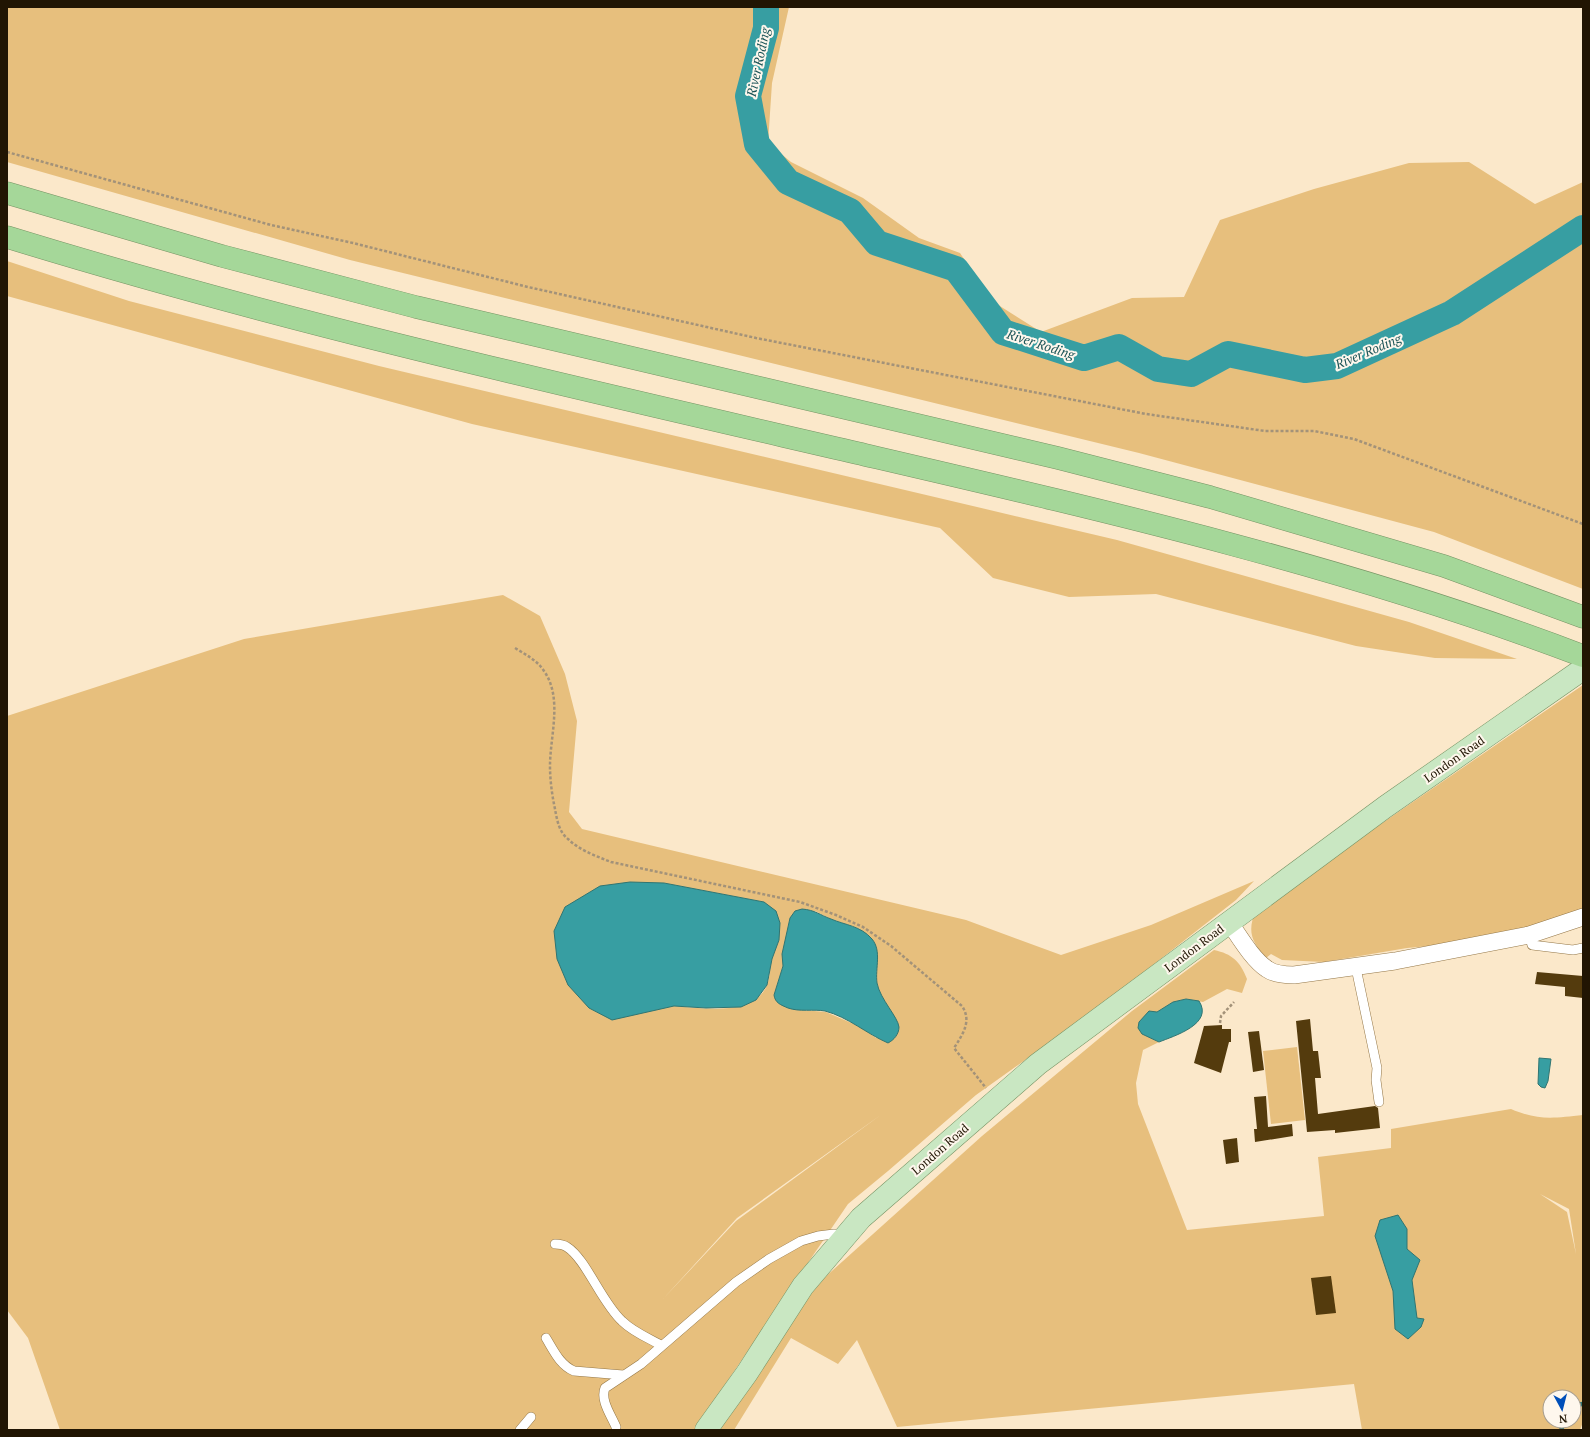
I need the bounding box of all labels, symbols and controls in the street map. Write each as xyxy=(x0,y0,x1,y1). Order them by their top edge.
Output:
water label: River Roding xyxy=(742,25,774,99)
water label: River Roding xyxy=(1004,324,1078,364)
water label: River Roding xyxy=(1331,329,1404,373)
street label: London Road xyxy=(1421,732,1487,785)
street label: London Road xyxy=(1161,921,1227,975)
street label: London Road xyxy=(908,1120,972,1178)
north arrow xyxy=(1542,1389,1582,1429)
text: N xyxy=(1558,1411,1568,1426)

